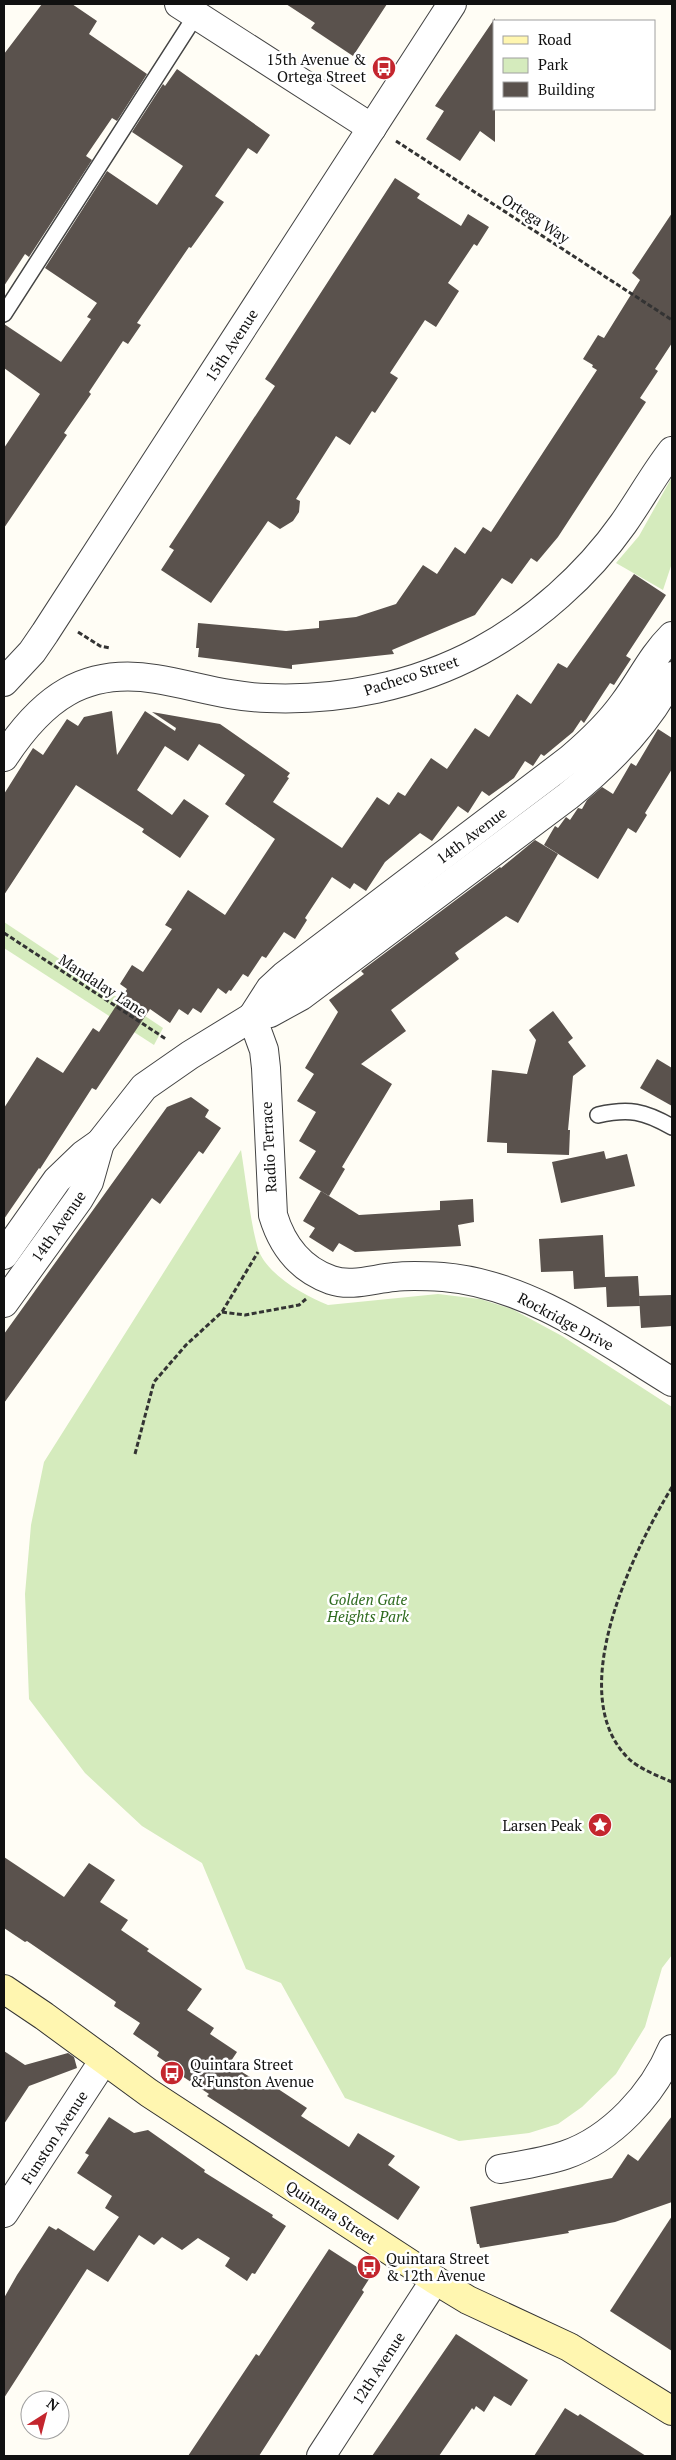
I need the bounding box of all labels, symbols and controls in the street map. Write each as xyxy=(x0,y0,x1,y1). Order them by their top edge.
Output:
legend xyxy=(493,20,656,110)
text: Road xyxy=(538,29,571,49)
place label: 15th Avenue & Ortega Street xyxy=(266,49,366,86)
text: Park xyxy=(538,54,568,74)
bus stop icon: 15th Avenue & Ortega Street xyxy=(371,55,397,81)
text: Building xyxy=(538,79,596,99)
street label: Ortega Way xyxy=(498,189,574,248)
street label: 15th Avenue xyxy=(200,305,262,385)
street label: Pacheco Street xyxy=(361,650,461,700)
street label: 14th Avenue xyxy=(432,802,510,868)
street label: Mandalay Lane xyxy=(55,949,151,1021)
street label: Radio Terrace xyxy=(256,1101,280,1193)
street label: 14th Avenue xyxy=(26,1186,90,1266)
street label: Rockridge Drive xyxy=(515,1287,617,1355)
park label: Golden Gate Heights Park xyxy=(326,1589,410,1626)
place icon: Larsen Peak xyxy=(587,1812,613,1838)
place label: Larsen Peak xyxy=(502,1815,582,1835)
place label: Quintara Street & Funston Avenue xyxy=(190,2054,314,2091)
bus stop icon: Quintara Street & Funston Avenue xyxy=(159,2060,185,2086)
street label: Funston Avenue xyxy=(16,2087,92,2187)
street label: Quintara Street xyxy=(282,2175,380,2249)
place label: Quintara Street & 12th Avenue xyxy=(386,2248,490,2285)
bus stop icon: Quintara Street & 12th Avenue xyxy=(356,2254,382,2280)
street label: 12th Avenue xyxy=(347,2328,409,2408)
north arrow xyxy=(20,2390,70,2440)
text: N xyxy=(43,2393,63,2415)

